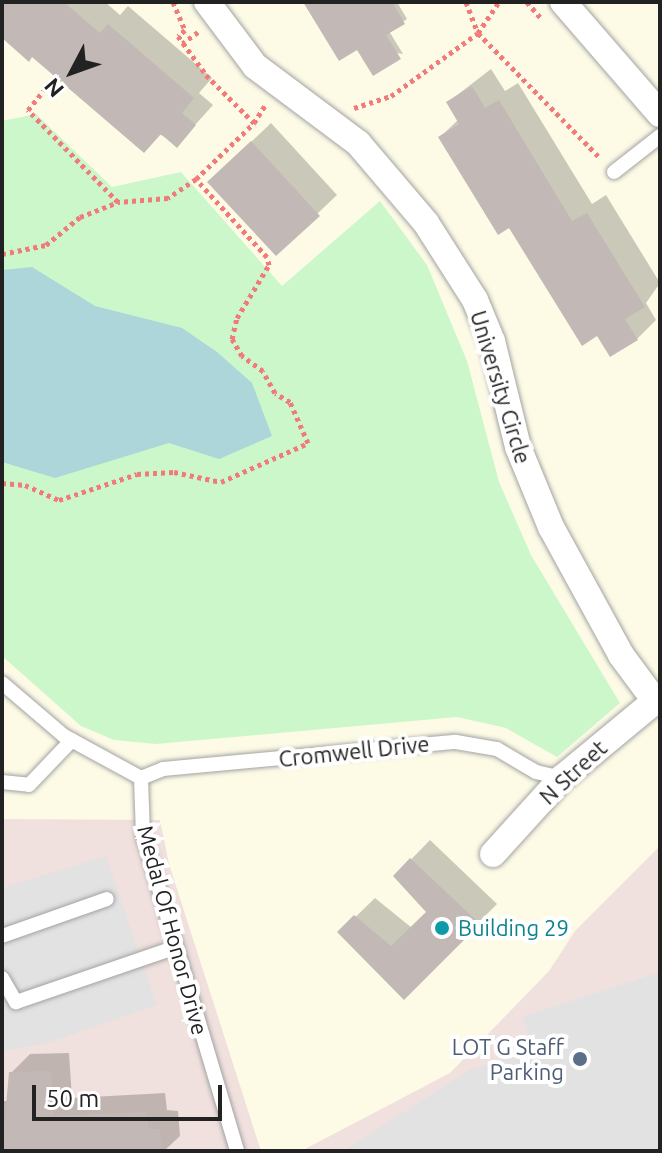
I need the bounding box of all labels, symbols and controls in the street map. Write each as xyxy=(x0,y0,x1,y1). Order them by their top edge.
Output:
north arrow xyxy=(32,32,112,112)
text: N xyxy=(39,74,68,102)
street label: University Circle xyxy=(465,307,537,467)
street label: Cromwell Drive xyxy=(277,730,431,772)
street label: N Street xyxy=(534,734,612,810)
street label: Medal Of Honor Drive xyxy=(132,822,214,1038)
place label: Building 29 xyxy=(458,915,569,941)
marker: Building 29 xyxy=(433,919,451,937)
place label: LOT G Staff Parking xyxy=(452,1033,564,1084)
marker: LOT G Staff Parking xyxy=(571,1050,589,1068)
scale bar xyxy=(36,1069,226,1119)
text: 50 m xyxy=(46,1085,99,1112)

